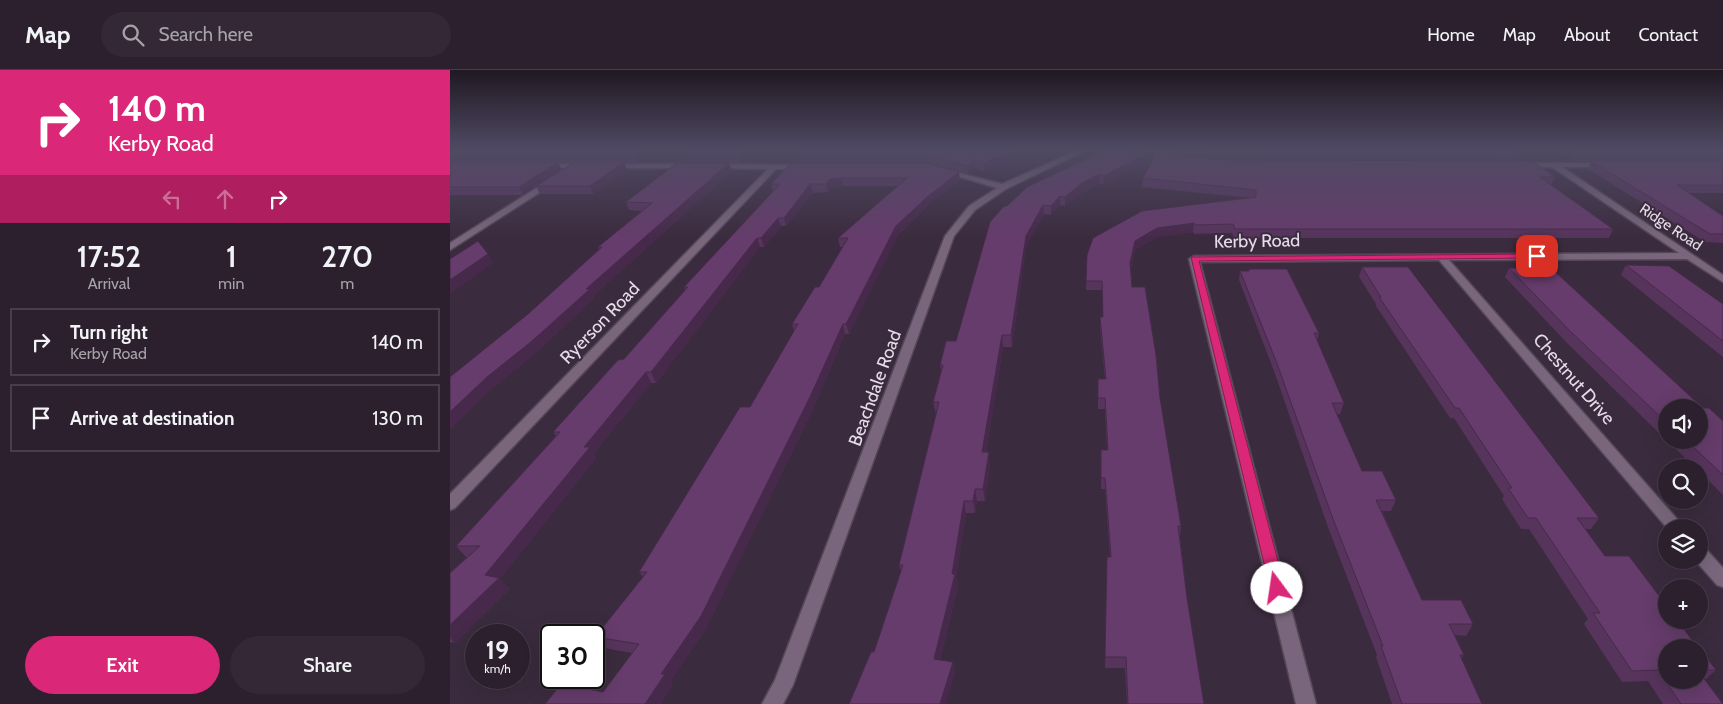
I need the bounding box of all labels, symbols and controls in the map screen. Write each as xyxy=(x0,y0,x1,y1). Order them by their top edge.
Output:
search box xyxy=(101,12,451,57)
text: Map xyxy=(25,20,71,49)
icon: search xyxy=(119,21,147,49)
text: Search here xyxy=(159,23,253,46)
text: Home xyxy=(1427,24,1475,46)
text: Map xyxy=(1503,24,1536,46)
text: About xyxy=(1564,24,1610,46)
text: Contact xyxy=(1638,24,1698,46)
text: 140 m xyxy=(108,87,206,130)
icon: right xyxy=(25,90,90,155)
text: Kerby Road xyxy=(108,130,214,157)
icon: left xyxy=(158,185,186,213)
icon: ahead xyxy=(211,185,239,213)
icon: right xyxy=(264,185,292,213)
street label: Ridge Road xyxy=(1636,200,1706,254)
street label: Kerby Road xyxy=(1214,229,1300,253)
pin xyxy=(1516,235,1558,277)
text: 17:52 xyxy=(77,238,141,275)
text: 1 xyxy=(226,238,237,275)
text: 270 xyxy=(321,238,373,275)
icon: arrive xyxy=(1523,242,1551,270)
text: Arrival xyxy=(88,274,130,293)
text: min xyxy=(218,274,244,293)
text: m xyxy=(340,274,354,293)
street label: Ryerson Road xyxy=(556,278,644,368)
text: Turn right xyxy=(70,321,148,344)
street label: Beachdale Road xyxy=(844,327,906,449)
icon: right xyxy=(27,328,55,356)
street label: Chestnut Drive xyxy=(1528,329,1620,429)
text: 140 m xyxy=(372,331,423,354)
text: Kerby Road xyxy=(70,344,147,363)
map controls xyxy=(1658,399,1708,689)
button: sound xyxy=(1658,399,1708,449)
icon: arrive xyxy=(27,404,55,432)
text: Arrive at destination xyxy=(70,407,234,430)
text: 130 m xyxy=(372,407,423,430)
button: search xyxy=(1658,459,1708,509)
button: layers xyxy=(1658,519,1708,569)
position arrow xyxy=(1250,561,1302,613)
button: + xyxy=(1658,579,1708,629)
speed limit sign: 30 xyxy=(540,624,605,689)
text: 19 xyxy=(486,635,509,665)
button: Exit xyxy=(25,636,220,694)
button: Share xyxy=(230,636,425,694)
button: − xyxy=(1658,639,1708,689)
text: km/h xyxy=(484,661,511,676)

